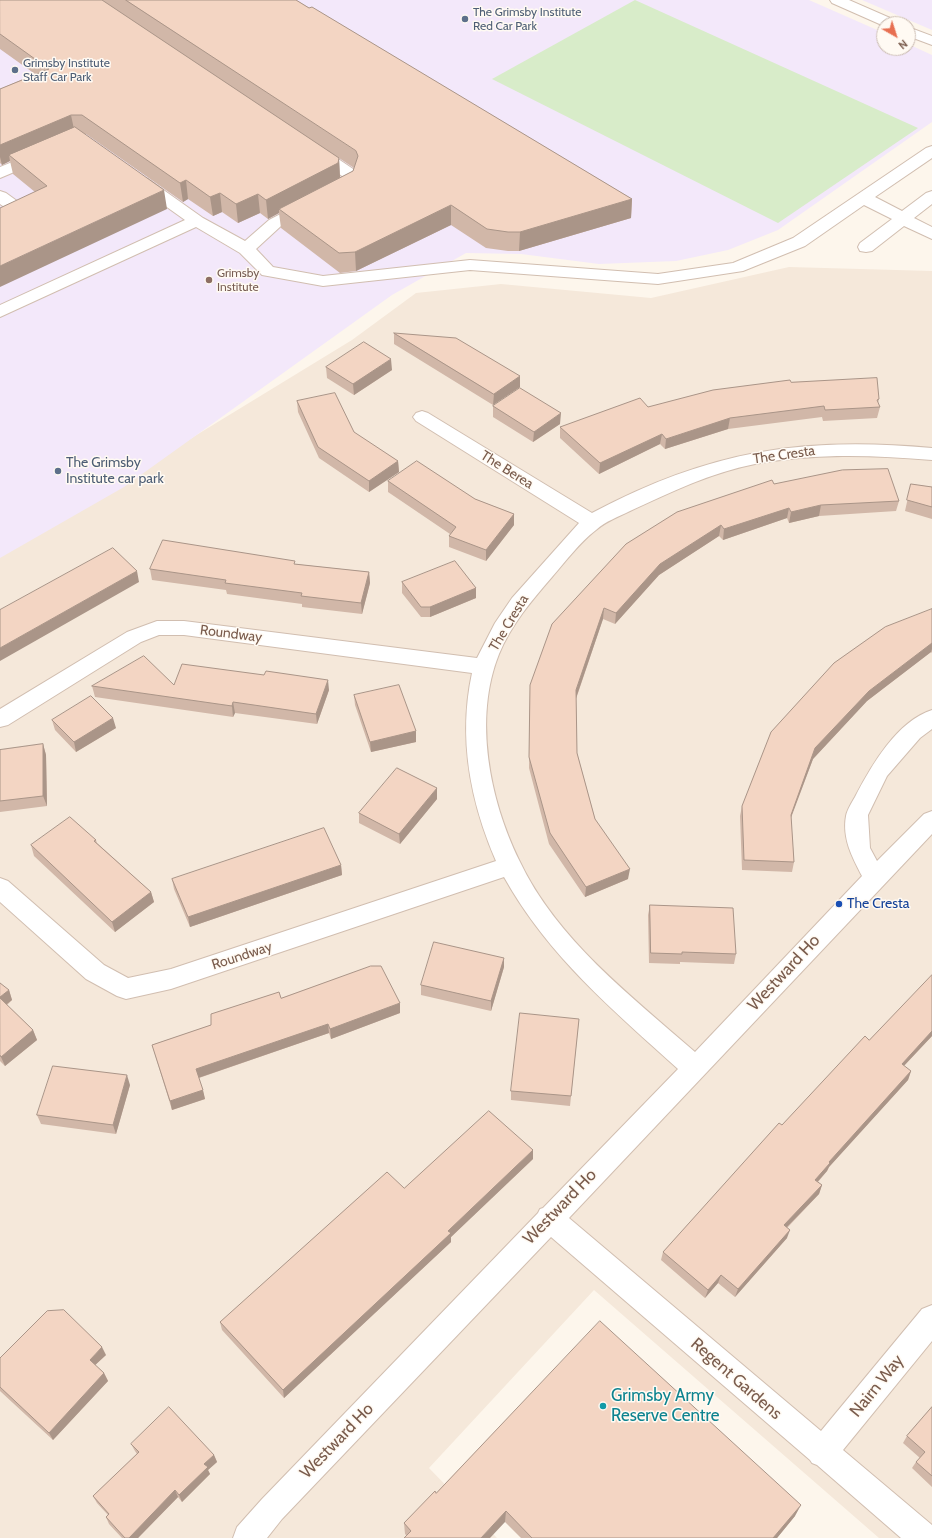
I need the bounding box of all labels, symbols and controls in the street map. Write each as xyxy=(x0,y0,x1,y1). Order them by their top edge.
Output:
place label: The Grimsby Institute Red Car Park xyxy=(473,5,581,33)
marker: The Grimsby Institute Red Car Park xyxy=(460,14,470,24)
north arrow xyxy=(876,16,916,56)
text: N xyxy=(895,37,910,52)
place label: Grimsby Institute Staff Car Park xyxy=(23,56,110,84)
marker: Grimsby Institute Staff Car Park xyxy=(10,65,20,75)
place label: Grimsby Institute xyxy=(217,266,259,294)
marker: Grimsby Institute xyxy=(204,275,214,285)
street label: The Cresta xyxy=(752,442,816,468)
street label: The Berea xyxy=(478,447,536,493)
place label: The Grimsby Institute car park xyxy=(66,455,164,488)
marker: The Grimsby Institute car park xyxy=(53,466,63,476)
street label: The Cresta xyxy=(486,592,532,654)
street label: Roundway xyxy=(199,622,263,646)
place label: The Cresta xyxy=(847,896,909,912)
marker: The Cresta xyxy=(834,899,844,909)
street label: Westward Ho xyxy=(744,931,824,1015)
street label: Roundway xyxy=(210,938,274,974)
street label: Westward Ho xyxy=(519,1165,601,1249)
street label: Regent Gardens xyxy=(686,1334,786,1424)
street label: Nairn Way xyxy=(846,1351,908,1421)
place label: Grimsby Army Reserve Centre xyxy=(611,1386,719,1426)
street label: Westward Ho xyxy=(296,1399,378,1483)
marker: Grimsby Army Reserve Centre xyxy=(598,1401,608,1411)

